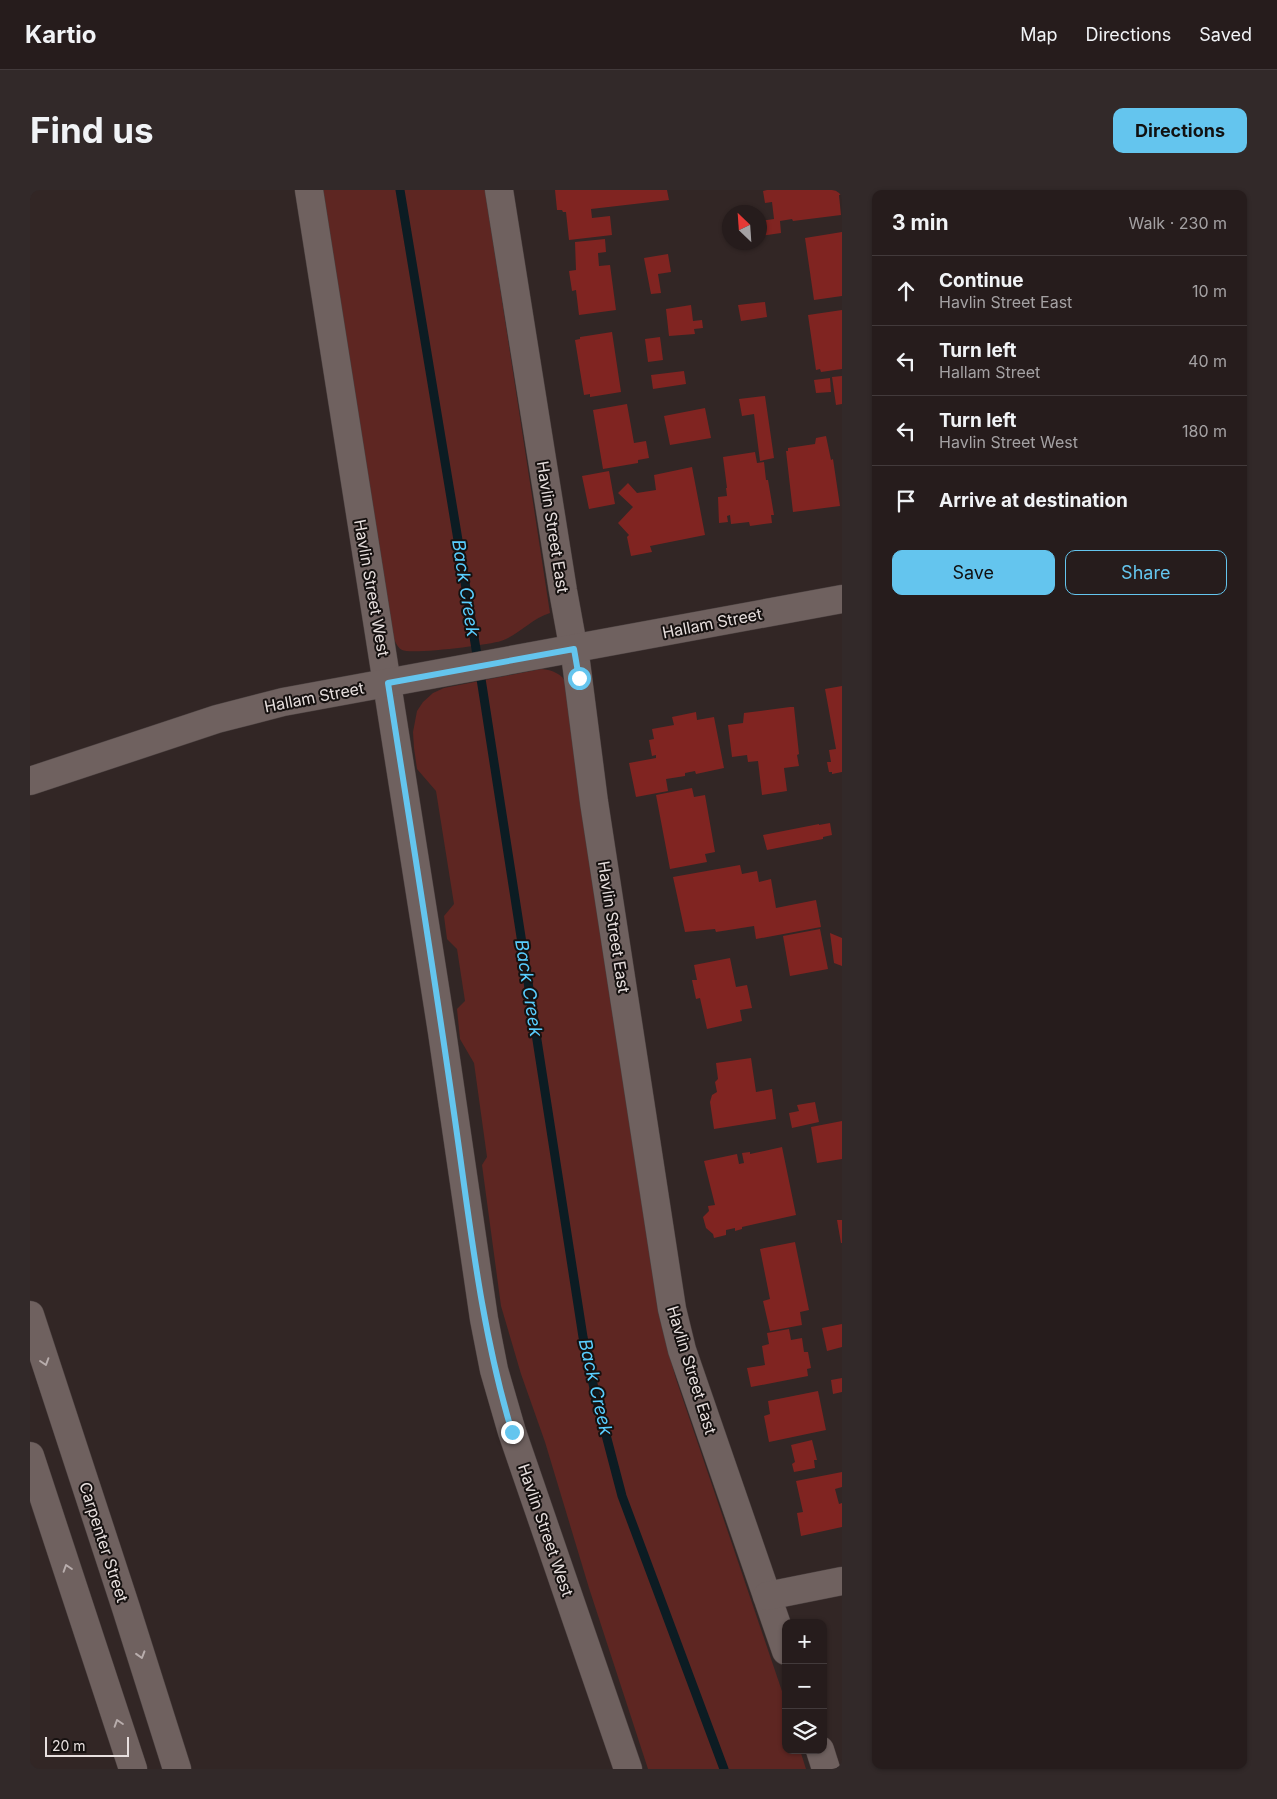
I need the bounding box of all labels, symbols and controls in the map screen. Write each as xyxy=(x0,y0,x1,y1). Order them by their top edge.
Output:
text: Kartio xyxy=(25,20,96,49)
text: Map xyxy=(1020,24,1058,45)
text: Directions xyxy=(1086,24,1171,45)
text: Saved xyxy=(1199,24,1252,45)
button: Directions xyxy=(1113,108,1247,153)
text: Find us xyxy=(30,109,154,151)
north arrow xyxy=(722,205,767,250)
text: 3 min xyxy=(892,210,948,235)
text: Walk · 230 m xyxy=(1129,213,1227,233)
text: Continue xyxy=(939,269,1024,292)
icon: ahead xyxy=(892,277,920,305)
text: 10 m xyxy=(1192,281,1227,301)
text: Havlin Street East xyxy=(939,292,1072,312)
text: Turn left xyxy=(939,339,1017,362)
icon: left xyxy=(892,347,920,375)
text: 40 m xyxy=(1188,351,1227,371)
text: Hallam Street xyxy=(939,362,1040,382)
text: Turn left xyxy=(939,409,1017,432)
icon: left xyxy=(892,417,920,445)
text: 180 m xyxy=(1182,421,1227,441)
text: Havlin Street West xyxy=(939,432,1078,452)
street label: Havlin Street East xyxy=(533,460,573,594)
icon: arrive xyxy=(892,487,920,515)
text: Arrive at destination xyxy=(939,489,1128,512)
street label: Havlin Street West xyxy=(350,518,394,658)
water label: Back Creek xyxy=(448,538,484,639)
button: Save xyxy=(892,550,1055,595)
button: Share xyxy=(1065,550,1227,595)
street label: Hallam Street xyxy=(660,604,764,642)
route start xyxy=(568,667,591,690)
street label: Hallam Street xyxy=(262,678,366,716)
street label: Havlin Street East xyxy=(594,860,634,994)
water label: Back Creek xyxy=(511,938,547,1039)
street label: Havlin Street East xyxy=(663,1303,721,1437)
water label: Back Creek xyxy=(575,1337,618,1438)
one-way arrow xyxy=(39,1357,49,1365)
route end xyxy=(501,1421,524,1444)
street label: Havlin Street West xyxy=(514,1461,578,1599)
street label: Carpenter Street xyxy=(75,1479,133,1605)
one-way arrow xyxy=(63,1565,73,1573)
map controls xyxy=(782,1619,827,1754)
button: + xyxy=(782,1619,827,1664)
one-way arrow xyxy=(135,1650,145,1658)
button: − xyxy=(782,1664,827,1709)
button: layers xyxy=(782,1709,827,1754)
one-way arrow xyxy=(114,1719,124,1727)
scale bar xyxy=(45,1734,129,1757)
text: 20 m xyxy=(52,1737,86,1754)

